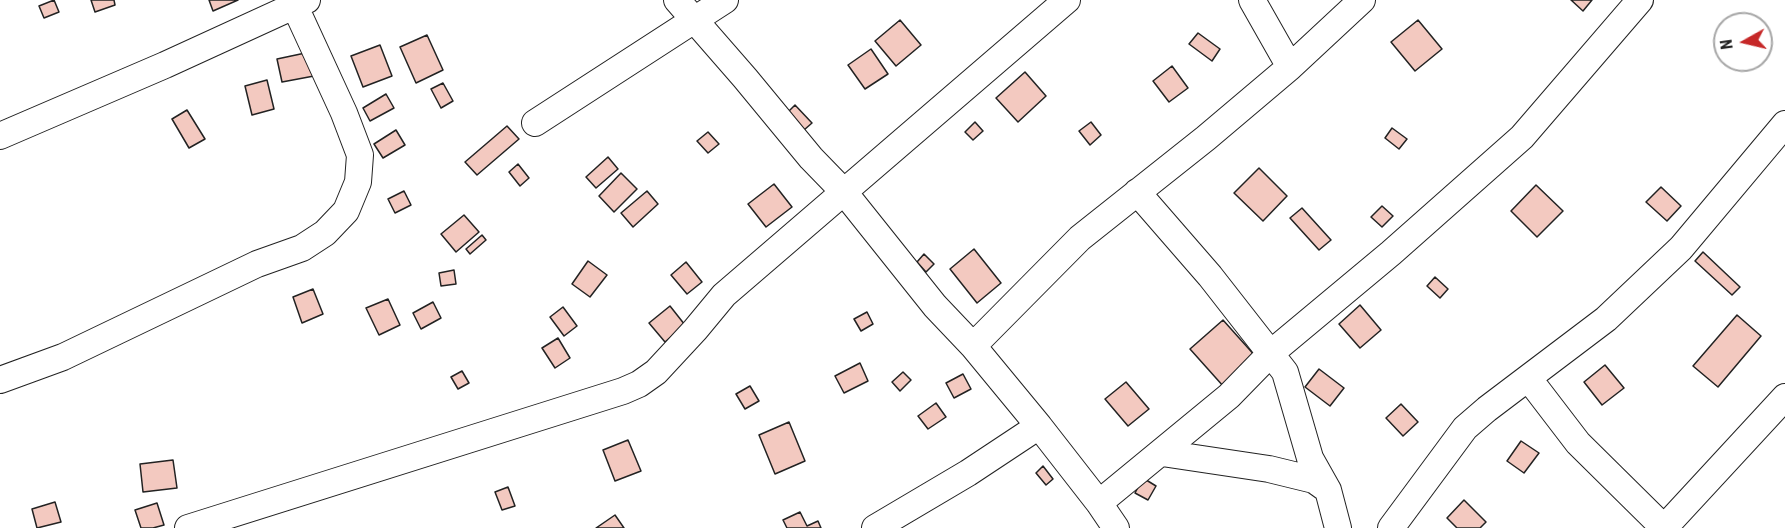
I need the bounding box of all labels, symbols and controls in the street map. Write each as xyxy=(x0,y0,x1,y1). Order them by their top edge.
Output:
north arrow xyxy=(1713,12,1773,72)
text: N xyxy=(1717,38,1737,50)

